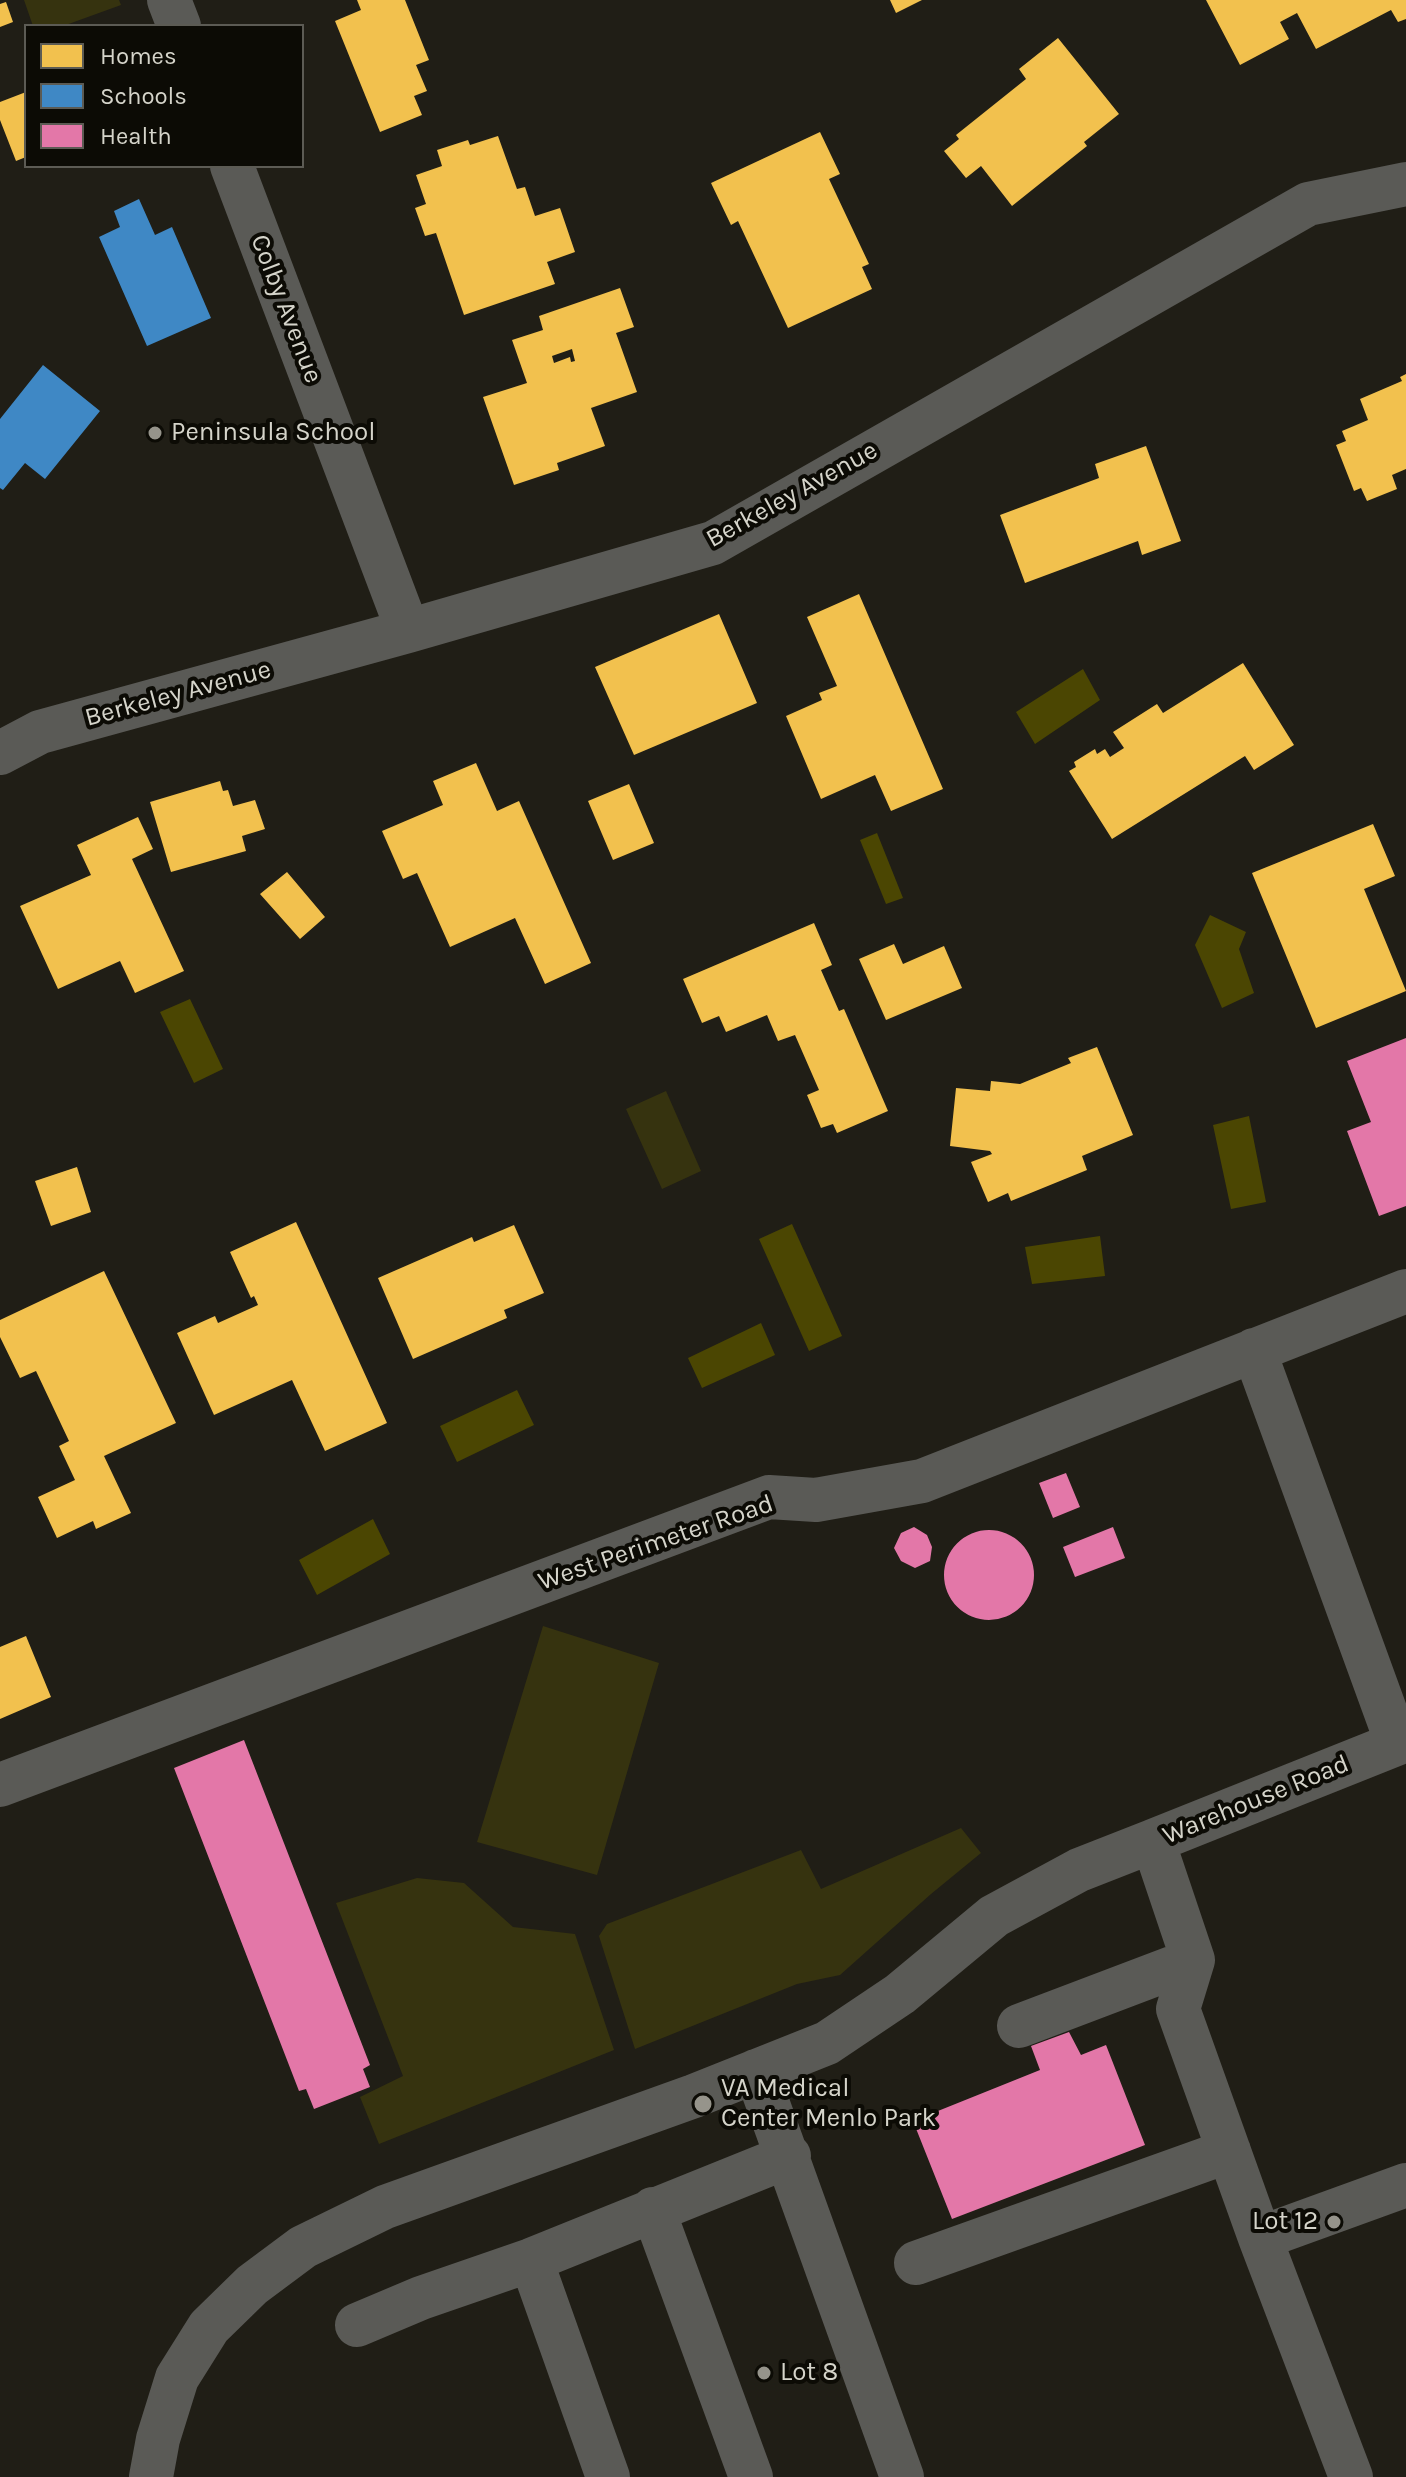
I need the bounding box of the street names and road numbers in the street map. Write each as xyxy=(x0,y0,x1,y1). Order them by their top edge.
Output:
street label: Colby Avenue xyxy=(243,230,329,388)
street label: Berkeley Avenue xyxy=(701,435,883,555)
street label: Berkeley Avenue xyxy=(82,654,274,734)
street label: West Perimeter Road xyxy=(534,1488,778,1598)
street label: Warehouse Road xyxy=(1158,1748,1354,1852)

